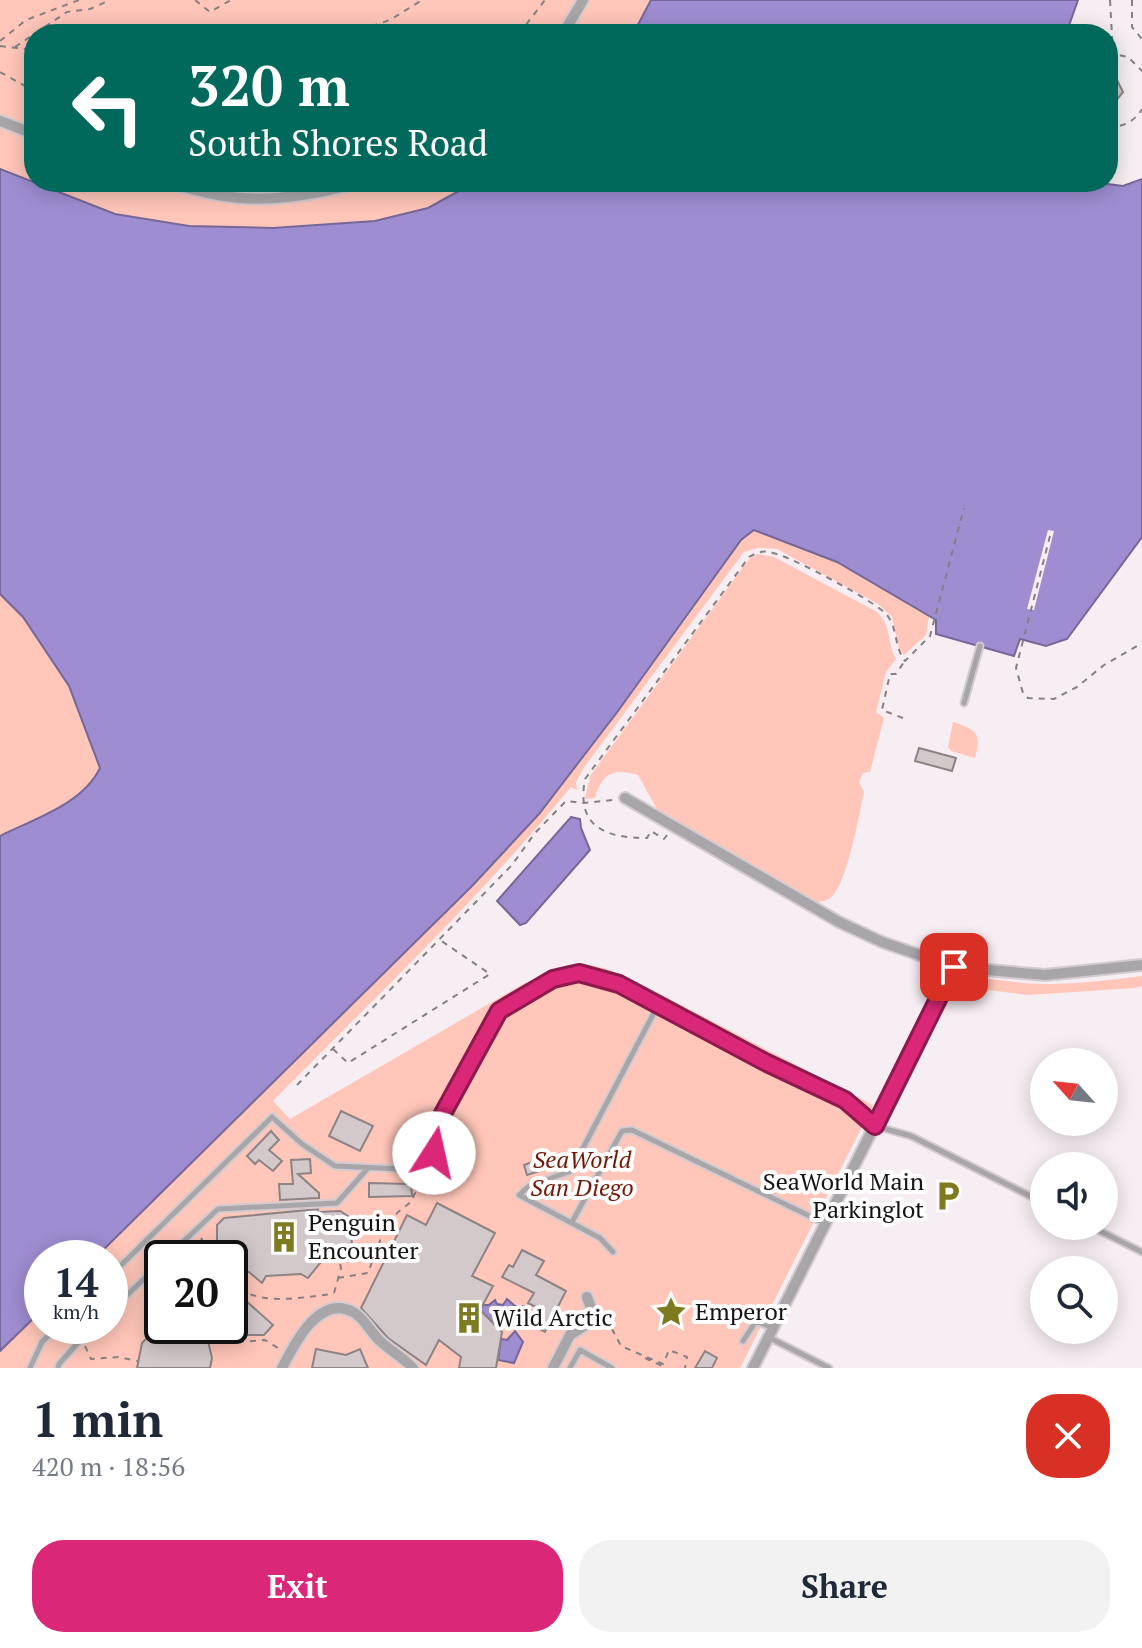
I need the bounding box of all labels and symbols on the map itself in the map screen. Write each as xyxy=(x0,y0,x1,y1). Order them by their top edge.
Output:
pin xyxy=(920,933,988,1001)
north arrow xyxy=(1030,1048,1118,1136)
position arrow xyxy=(392,1111,476,1195)
park label: SeaWorld San Diego xyxy=(530,1143,634,1203)
place label: SeaWorld Main Parkinglot xyxy=(763,1165,924,1225)
parking icon: SeaWorld Main Parkinglot xyxy=(931,1179,965,1213)
place label: Penguin Encounter xyxy=(308,1206,419,1266)
building icon: Penguin Encounter xyxy=(267,1220,301,1254)
speed limit sign: 20 xyxy=(144,1240,248,1344)
place icon: Emperor xyxy=(654,1295,688,1329)
place label: Emperor xyxy=(695,1295,788,1327)
building icon: Wild Arctic xyxy=(452,1301,486,1335)
place label: Wild Arctic xyxy=(493,1301,613,1333)

